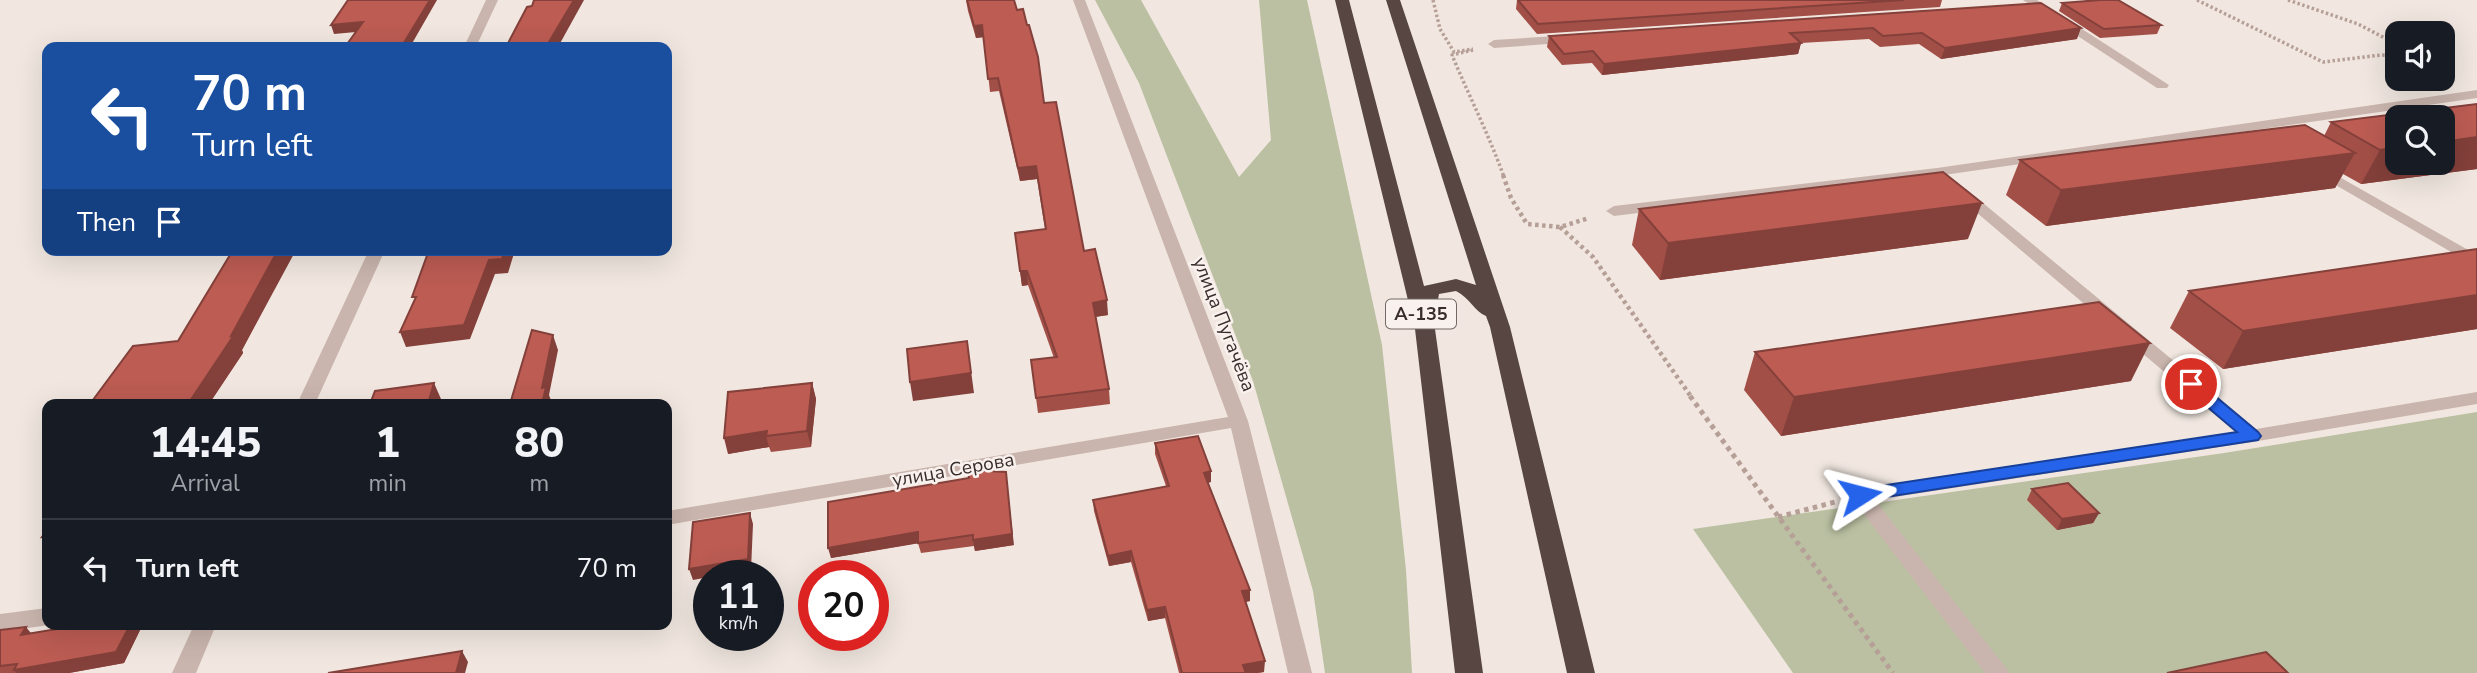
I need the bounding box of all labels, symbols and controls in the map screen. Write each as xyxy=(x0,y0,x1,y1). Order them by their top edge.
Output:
map controls xyxy=(2385,21,2455,175)
button: sound xyxy=(2385,21,2455,91)
text: 70 m xyxy=(192,60,307,127)
icon: left xyxy=(77,70,168,161)
button: search xyxy=(2385,105,2455,175)
text: Turn left xyxy=(192,124,312,167)
icon: arrive xyxy=(150,203,188,241)
text: Then xyxy=(77,205,136,240)
street label: улица Пугачёва xyxy=(1186,253,1262,395)
road number: А-135 xyxy=(1386,300,1456,328)
pin xyxy=(2161,354,2221,414)
icon: arrive xyxy=(2172,365,2210,403)
text: 14:45 xyxy=(149,415,261,472)
text: 1 xyxy=(375,415,400,472)
text: 80 xyxy=(514,415,565,472)
street label: улица Серова xyxy=(890,446,1016,494)
position arrow xyxy=(1823,458,1897,532)
text: Arrival xyxy=(171,468,240,499)
text: min xyxy=(369,468,407,499)
text: m xyxy=(529,468,549,499)
icon: left xyxy=(77,549,115,587)
text: Turn left xyxy=(136,551,239,586)
text: 70 m xyxy=(577,551,637,586)
speed limit sign: 20 xyxy=(798,560,889,651)
text: 11 xyxy=(717,573,760,620)
text: km/h xyxy=(719,611,758,635)

